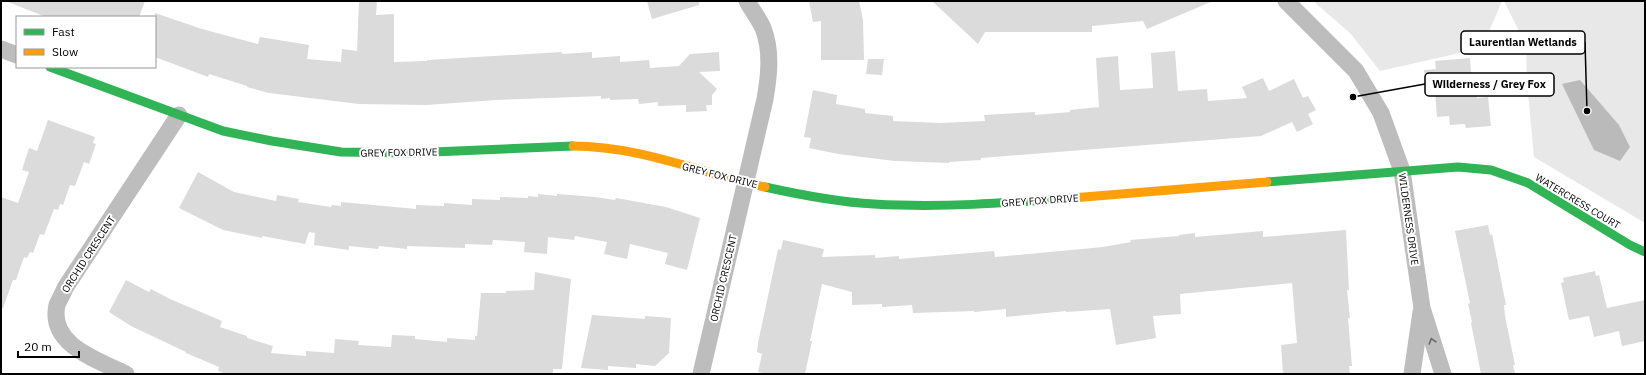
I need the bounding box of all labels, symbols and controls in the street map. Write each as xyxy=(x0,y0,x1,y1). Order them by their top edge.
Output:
legend xyxy=(16,16,156,68)
text: Fast xyxy=(52,24,75,39)
callout: Laurentian Wetlands xyxy=(1461,31,1585,54)
text: Laurentian Wetlands xyxy=(1469,35,1577,49)
text: Slow xyxy=(52,44,78,59)
callout: Wilderness / Grey Fox xyxy=(1425,73,1554,96)
text: Wilderness / Grey Fox xyxy=(1432,77,1546,91)
street label: GREY FOX DRIVE xyxy=(360,145,438,160)
street label: GREY FOX DRIVE xyxy=(681,160,759,191)
street label: WATERCRESS COURT xyxy=(1533,171,1623,232)
street label: WILDERNESS DRIVE xyxy=(1396,172,1421,266)
street label: GREY FOX DRIVE xyxy=(1001,191,1079,210)
street label: ORCHID CRESCENT xyxy=(59,213,118,295)
street label: ORCHID CRESCENT xyxy=(707,233,740,323)
scale bar xyxy=(18,333,79,359)
one-way arrow xyxy=(1428,338,1437,345)
text: 20 m xyxy=(24,339,52,354)

